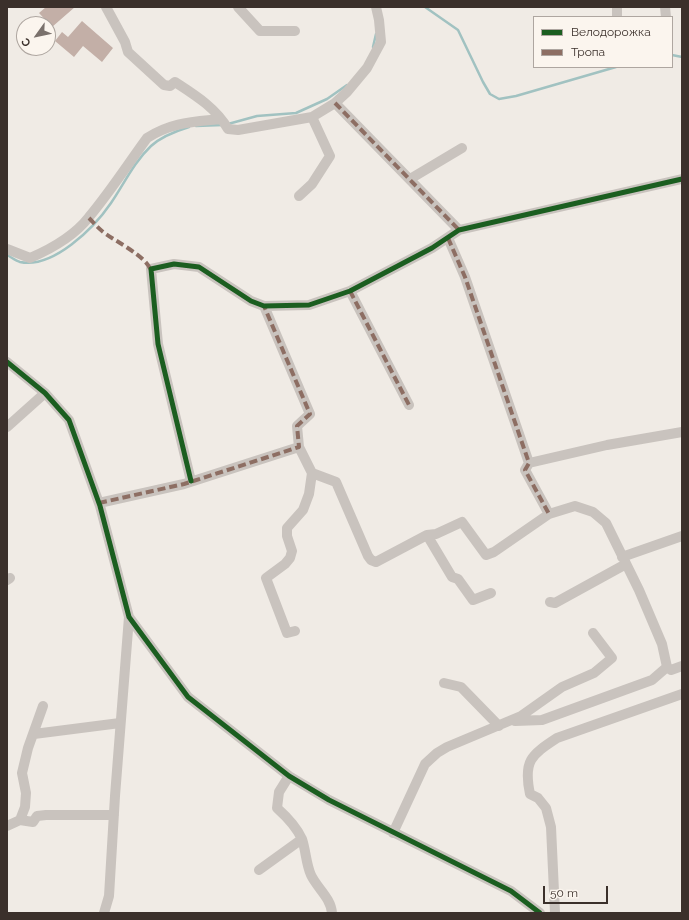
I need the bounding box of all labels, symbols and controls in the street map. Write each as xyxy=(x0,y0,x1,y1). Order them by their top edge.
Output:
north arrow xyxy=(16,16,56,56)
legend xyxy=(533,16,673,68)
text: Велодорожка xyxy=(571,25,651,39)
text: С xyxy=(19,36,34,49)
text: Тропа xyxy=(571,45,605,59)
scale bar xyxy=(545,878,610,904)
text: 50 m xyxy=(550,886,578,900)

